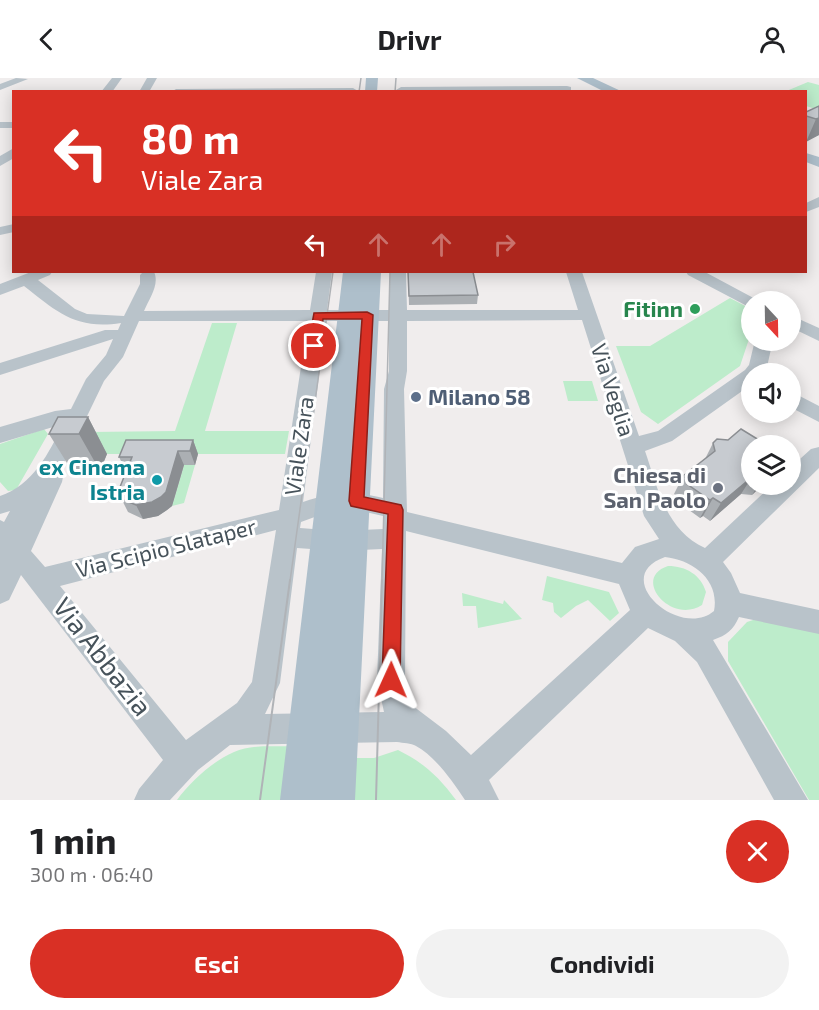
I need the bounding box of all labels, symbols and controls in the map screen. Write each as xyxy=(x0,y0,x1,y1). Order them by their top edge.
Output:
icon: back xyxy=(30,23,63,56)
text: Drivr xyxy=(377,23,442,55)
icon: person xyxy=(756,23,789,56)
text: 80 m xyxy=(141,112,240,162)
icon: left xyxy=(42,114,120,192)
text: Viale Zara xyxy=(141,163,263,195)
icon: left xyxy=(299,228,332,261)
icon: ahead xyxy=(362,228,395,261)
icon: ahead xyxy=(425,228,458,261)
icon: right xyxy=(488,228,521,261)
north arrow xyxy=(741,291,801,351)
map controls xyxy=(741,291,801,495)
place label: Fitinn xyxy=(623,295,683,321)
marker: Fitinn xyxy=(688,302,702,316)
pin xyxy=(288,320,339,371)
icon: arrive xyxy=(297,329,330,362)
street label: Via Veglia xyxy=(587,340,641,439)
button: sound xyxy=(741,363,801,423)
place label: Milano 58 xyxy=(428,383,531,409)
marker: Milano 58 xyxy=(409,390,423,404)
street label: Viale Zara xyxy=(278,395,318,497)
button: layers xyxy=(741,435,801,495)
place label: ex Cinema Istria xyxy=(39,453,145,504)
place label: Chiesa di San Paolo xyxy=(603,461,706,512)
marker: ex Cinema Istria xyxy=(150,473,164,487)
marker: Chiesa di San Paolo xyxy=(711,481,725,495)
street label: Via Scipio Slataper xyxy=(73,512,259,582)
street label: Via Abbazia xyxy=(48,590,160,721)
position arrow xyxy=(359,648,423,712)
text: 1 min xyxy=(30,818,117,861)
button: close xyxy=(726,820,789,883)
text: 300 m · 06:40 xyxy=(30,862,153,886)
button: Esci xyxy=(30,929,404,998)
button: Condividi xyxy=(416,929,789,998)

